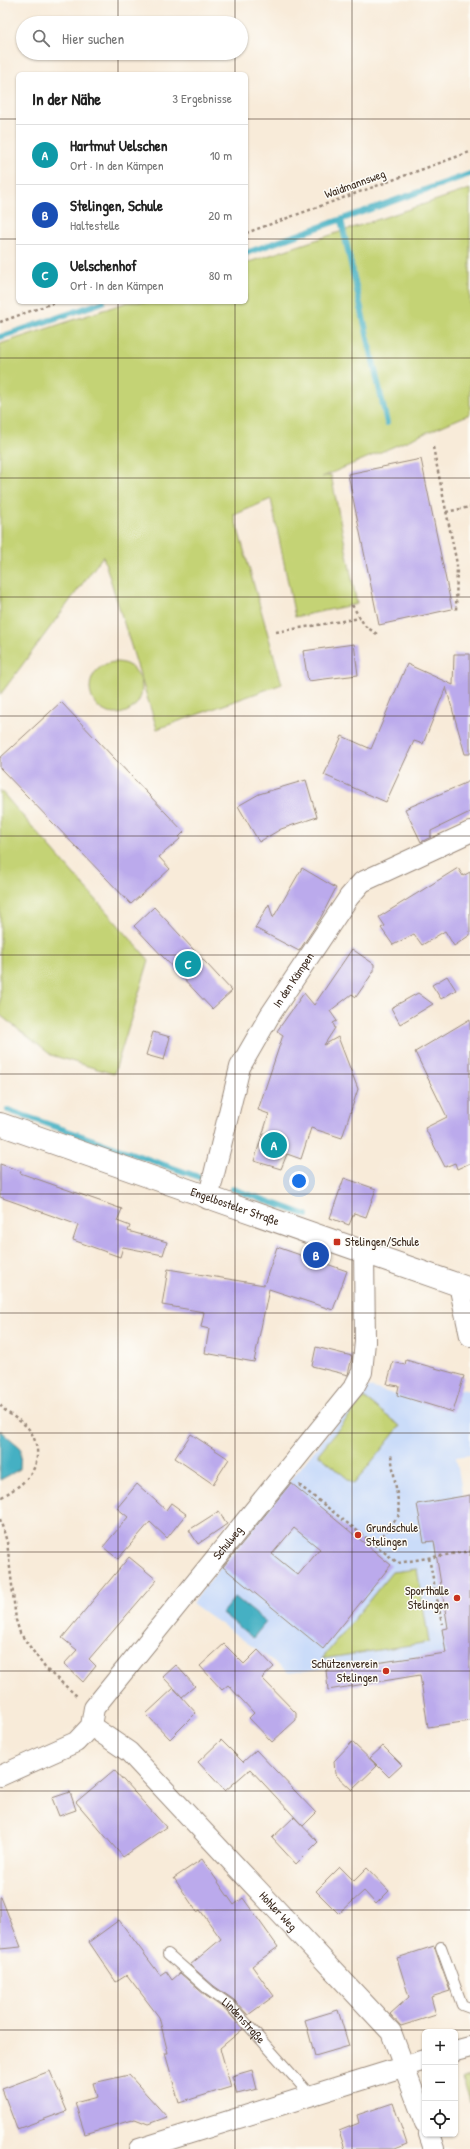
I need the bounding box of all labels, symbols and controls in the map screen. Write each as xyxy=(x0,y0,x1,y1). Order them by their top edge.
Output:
search box xyxy=(16,16,248,60)
icon: search xyxy=(30,27,52,49)
text: Hier suchen xyxy=(62,28,124,49)
text: In der Nähe xyxy=(32,87,101,110)
text: 3 Ergebnisse xyxy=(172,89,232,107)
text: Hartmut Uelschen xyxy=(70,135,168,156)
text: A xyxy=(42,146,48,164)
text: 10 m xyxy=(210,146,232,164)
text: Ort · In den Kämpen xyxy=(70,156,164,174)
street label: Waidmannsweg xyxy=(322,165,388,202)
text: Stelingen, Schule xyxy=(70,195,163,216)
text: B xyxy=(42,206,48,224)
text: 20 m xyxy=(208,206,232,224)
text: Haltestelle xyxy=(70,216,120,234)
text: Uelschenhof xyxy=(70,255,137,276)
text: C xyxy=(41,266,49,284)
text: 80 m xyxy=(209,266,232,284)
text: Ort · In den Kämpen xyxy=(70,276,164,294)
pin: C xyxy=(175,949,201,979)
street label: In den Kämpen xyxy=(268,949,318,1011)
pin: A xyxy=(261,1130,287,1160)
your location xyxy=(289,1171,309,1191)
street label: Engelbosteler Straße xyxy=(188,1183,282,1229)
place label: Stelingen/Schule xyxy=(345,1233,420,1250)
marker: Stelingen/Schule xyxy=(332,1237,342,1247)
pin: B xyxy=(303,1240,329,1270)
place label: Grundschule Stelingen xyxy=(366,1519,419,1550)
street label: Schulweg xyxy=(209,1522,246,1563)
marker: Grundschule Stelingen xyxy=(353,1530,363,1540)
place label: Sporthalle Stelingen xyxy=(405,1582,449,1613)
marker: Sporthalle Stelingen xyxy=(452,1593,462,1603)
place label: Schützenverein Stelingen xyxy=(311,1655,378,1686)
marker: Schützenverein Stelingen xyxy=(381,1666,391,1676)
street label: Hohler Weg xyxy=(256,1887,301,1934)
street label: Lindenstraße xyxy=(219,1993,269,2047)
map controls xyxy=(422,2029,458,2137)
button: + xyxy=(422,2029,458,2065)
button: − xyxy=(422,2065,458,2101)
button: locate xyxy=(422,2101,458,2137)

